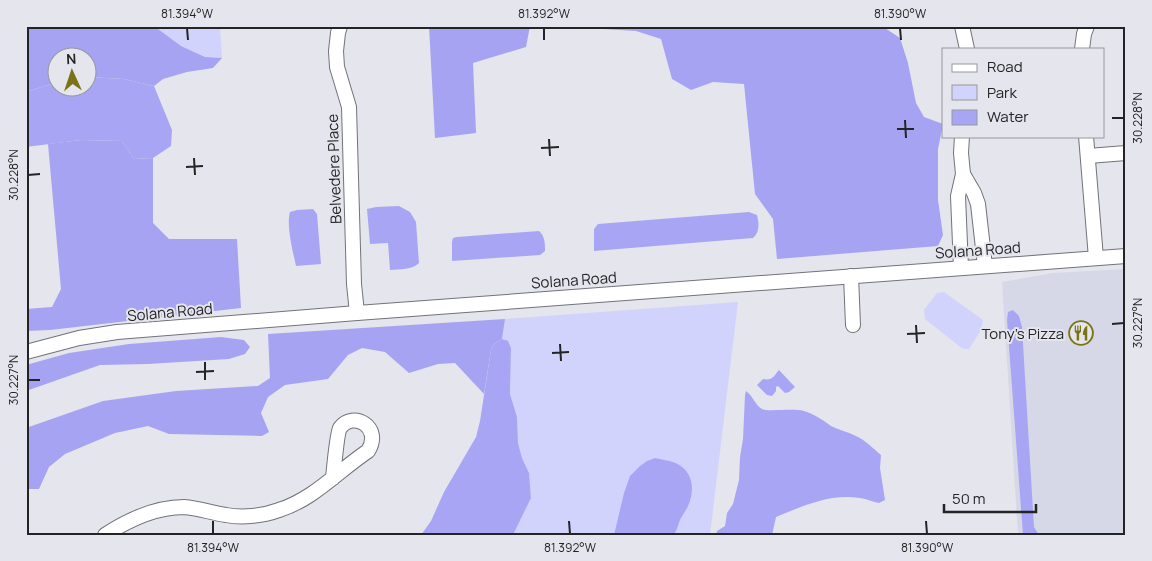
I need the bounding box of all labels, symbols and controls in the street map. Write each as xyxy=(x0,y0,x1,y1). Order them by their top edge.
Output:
text: 81.394°W xyxy=(161,5,214,22)
text: 81.392°W xyxy=(518,5,571,22)
text: 81.390°W xyxy=(874,5,927,22)
north arrow xyxy=(48,48,98,98)
legend xyxy=(942,48,1104,138)
text: N xyxy=(66,49,77,68)
text: Road xyxy=(987,56,1023,77)
text: Park xyxy=(987,82,1017,103)
text: 30.228°N xyxy=(1129,92,1146,144)
text: Water xyxy=(987,106,1029,127)
street label: Belvedere Place xyxy=(322,113,346,224)
text: 30.228°N xyxy=(5,149,22,201)
street label: Solana Road xyxy=(934,237,1022,263)
street label: Solana Road xyxy=(530,267,618,293)
street label: Solana Road xyxy=(126,298,214,326)
text: 30.227°N xyxy=(1129,298,1146,348)
restaurant icon: Tony's Pizza xyxy=(1068,320,1094,346)
place label: Tony's Pizza xyxy=(982,323,1064,344)
text: 30.227°N xyxy=(5,355,22,405)
scale bar xyxy=(944,481,1037,513)
text: 50 m xyxy=(952,488,986,509)
text: 81.394°W xyxy=(187,539,240,556)
text: 81.392°W xyxy=(544,539,597,556)
text: 81.390°W xyxy=(901,539,954,556)

